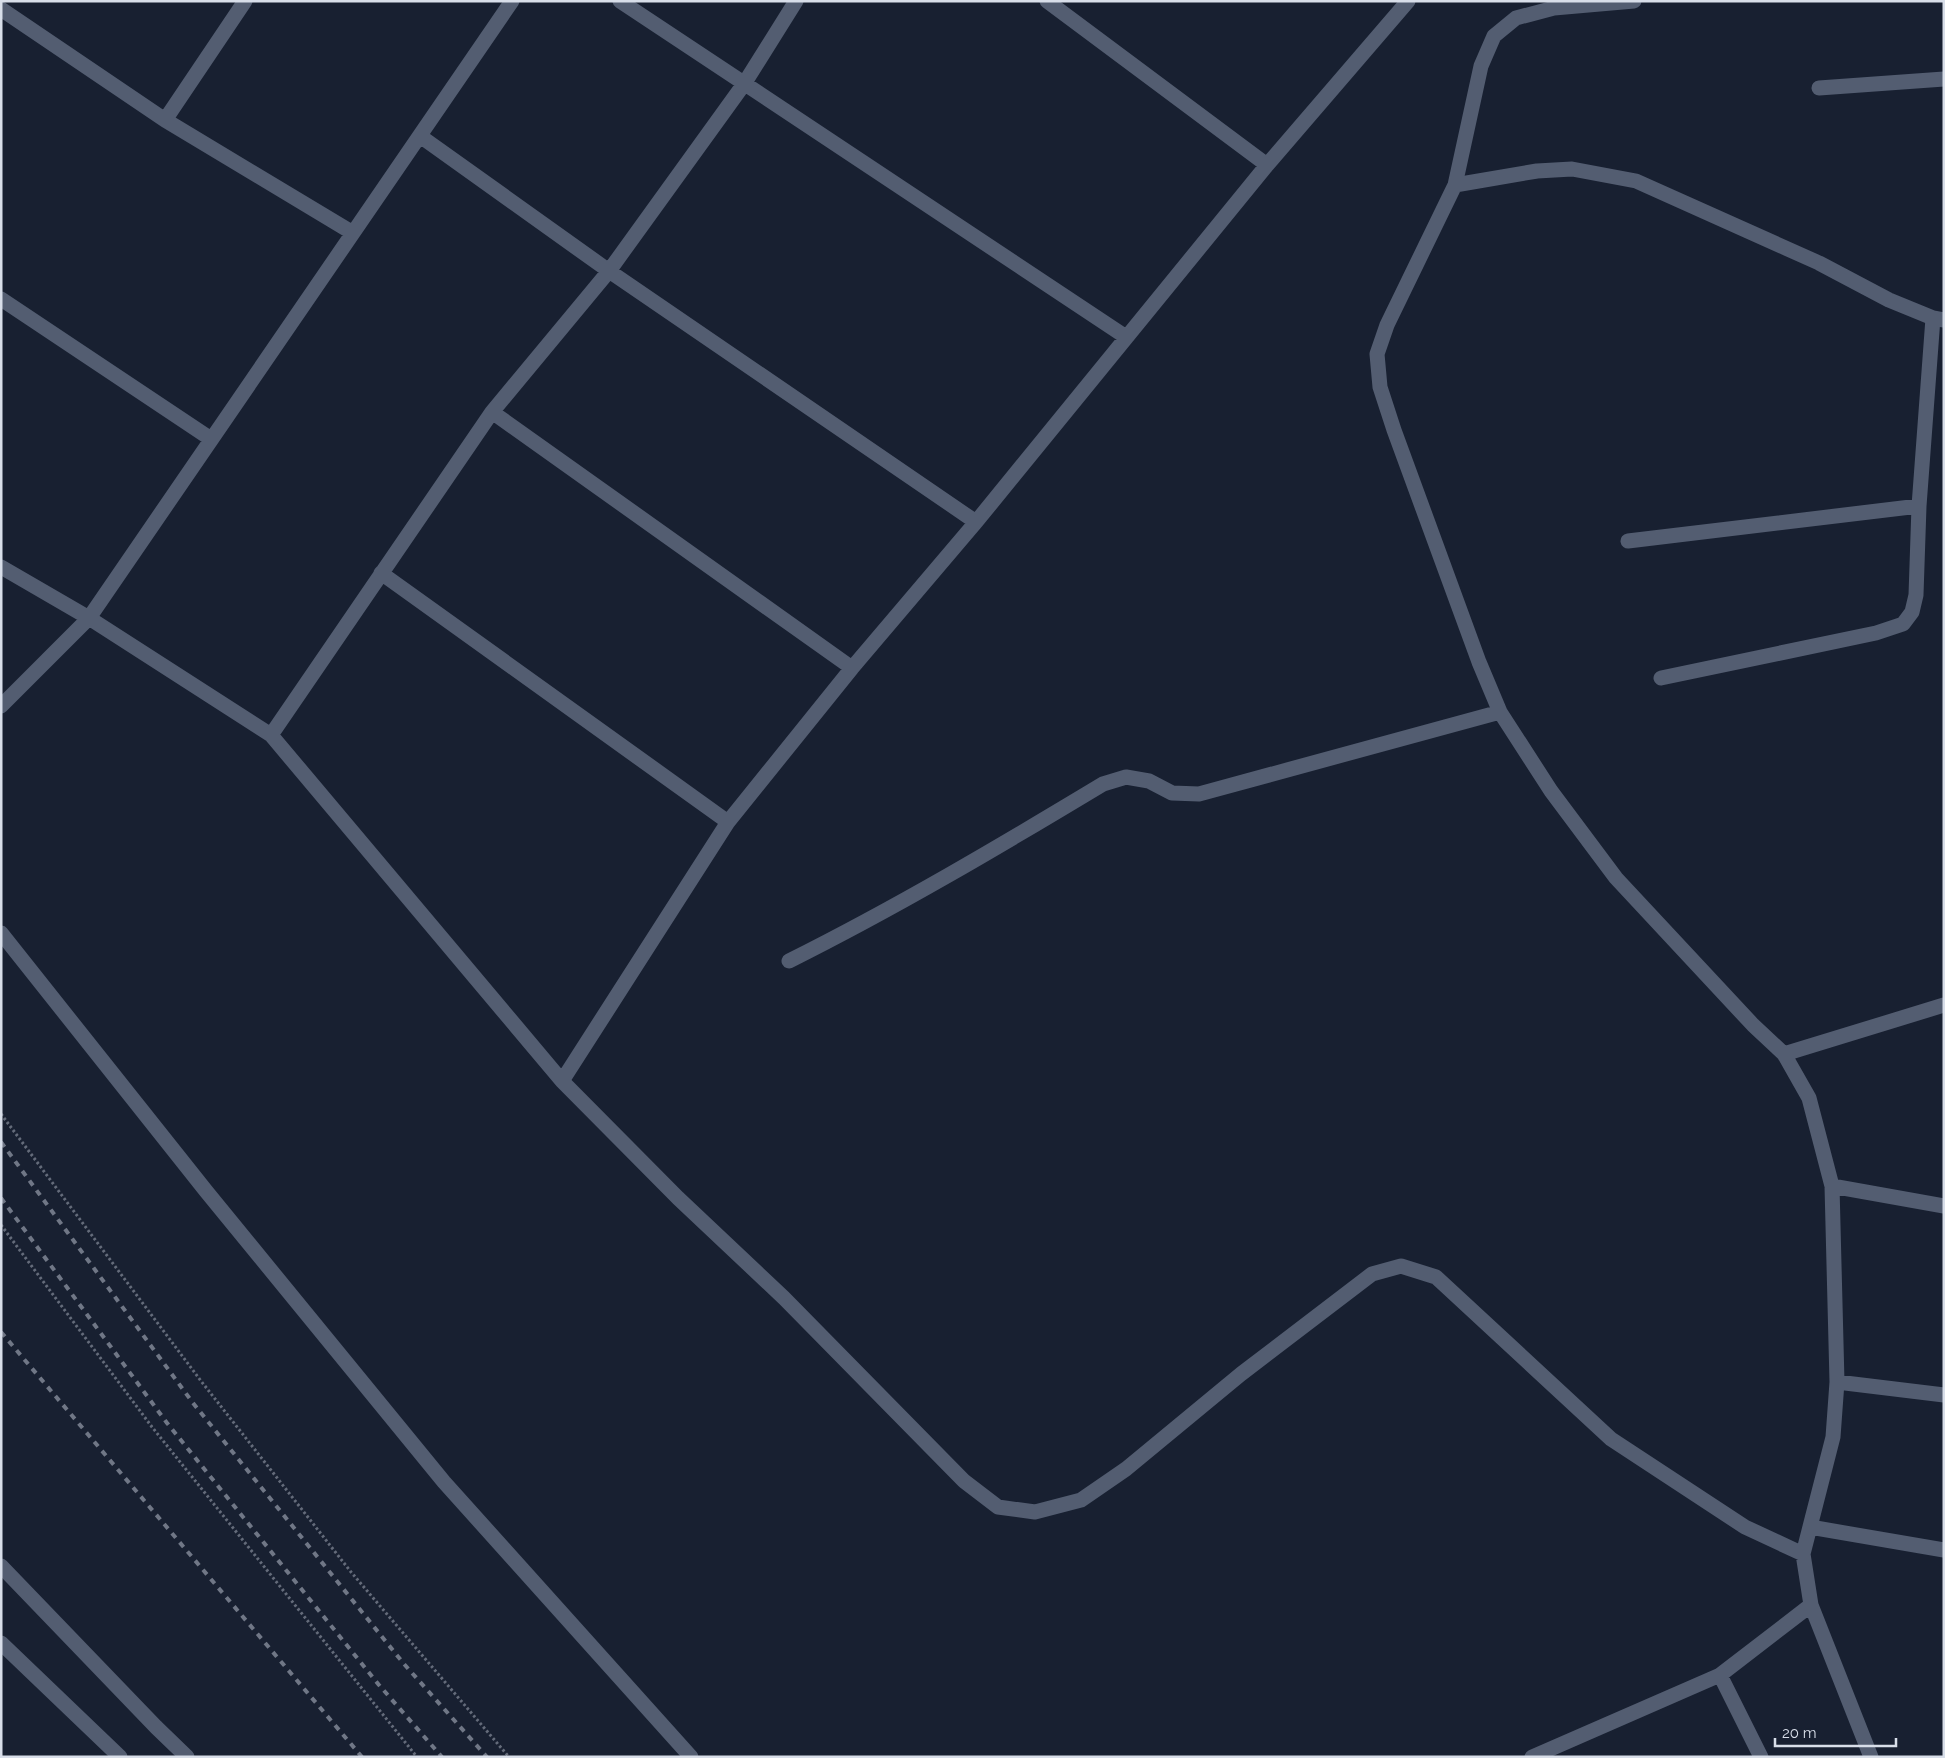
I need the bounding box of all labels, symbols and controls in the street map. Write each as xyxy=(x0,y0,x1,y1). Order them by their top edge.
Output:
scale bar xyxy=(1775,1716,1896,1748)
text: 20 m xyxy=(1782,1724,1817,1742)

